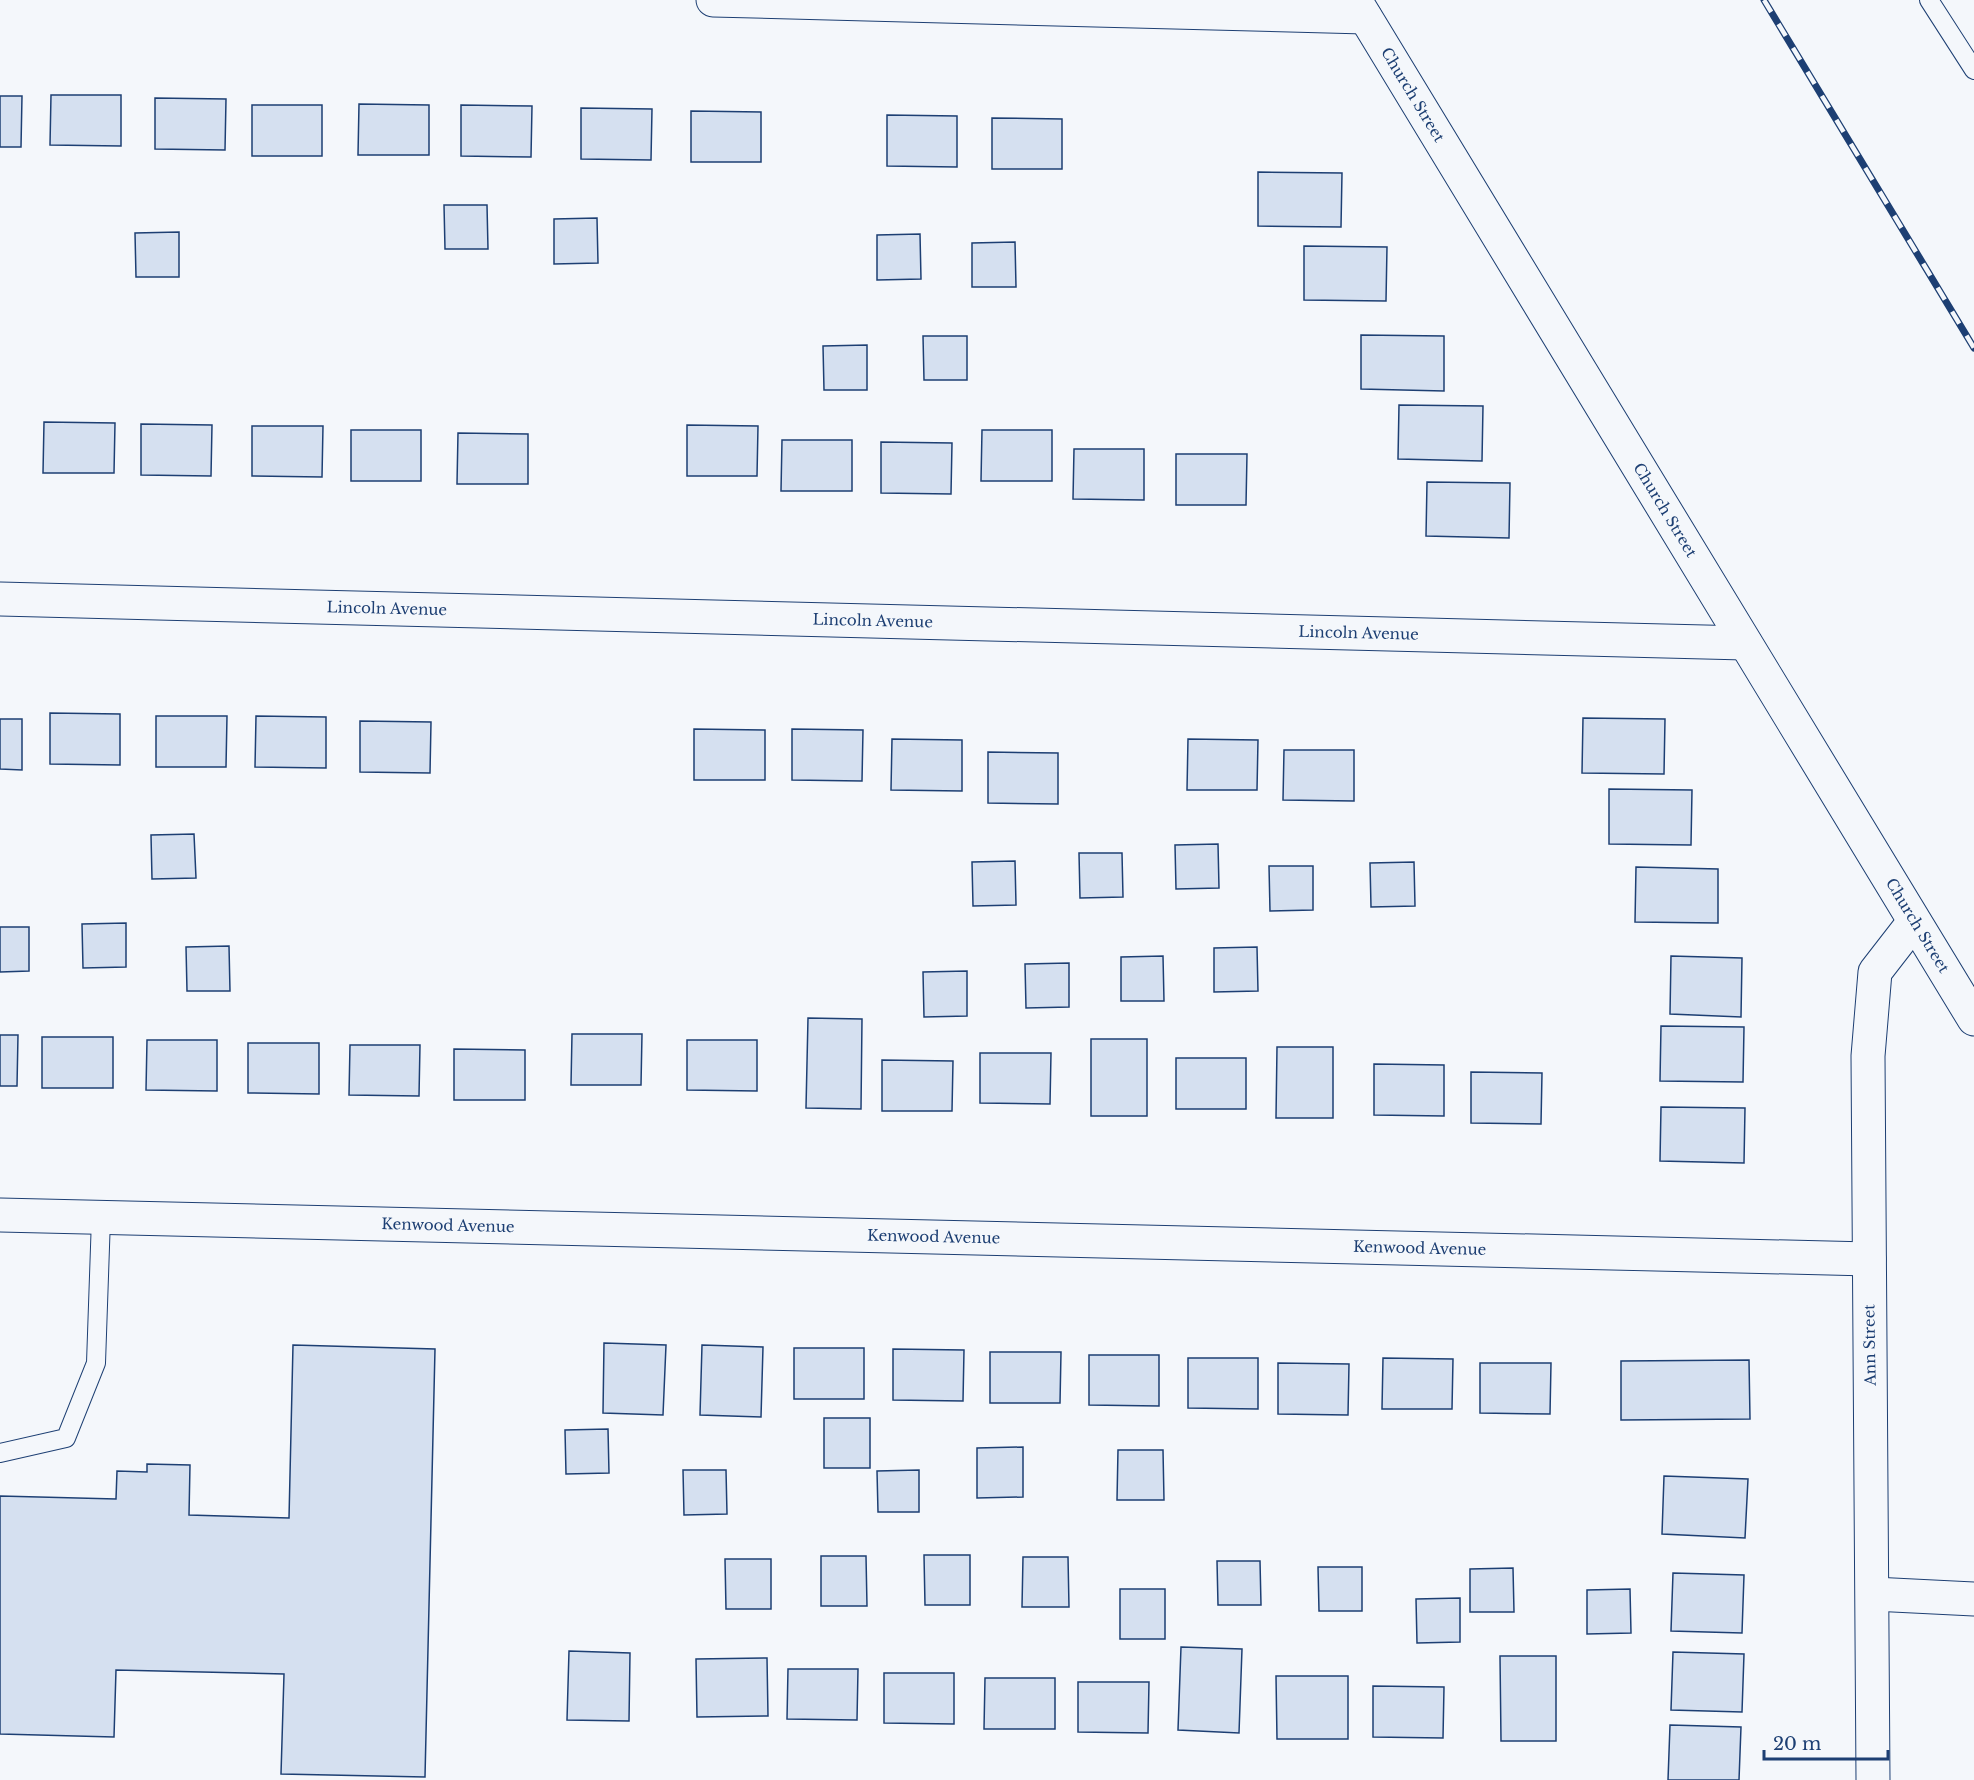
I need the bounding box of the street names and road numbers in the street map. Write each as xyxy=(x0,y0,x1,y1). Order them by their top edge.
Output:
street label: Church Street xyxy=(1377,44,1449,146)
street label: Church Street xyxy=(1629,459,1702,561)
street label: Lincoln Avenue xyxy=(326,597,447,619)
street label: Lincoln Avenue xyxy=(812,609,933,632)
street label: Lincoln Avenue xyxy=(1298,622,1419,644)
street label: Church Street xyxy=(1882,875,1954,976)
street label: Kenwood Avenue xyxy=(381,1214,515,1236)
street label: Kenwood Avenue xyxy=(867,1225,1001,1248)
street label: Kenwood Avenue xyxy=(1353,1237,1486,1259)
street label: Ann Street xyxy=(1859,1304,1880,1387)

